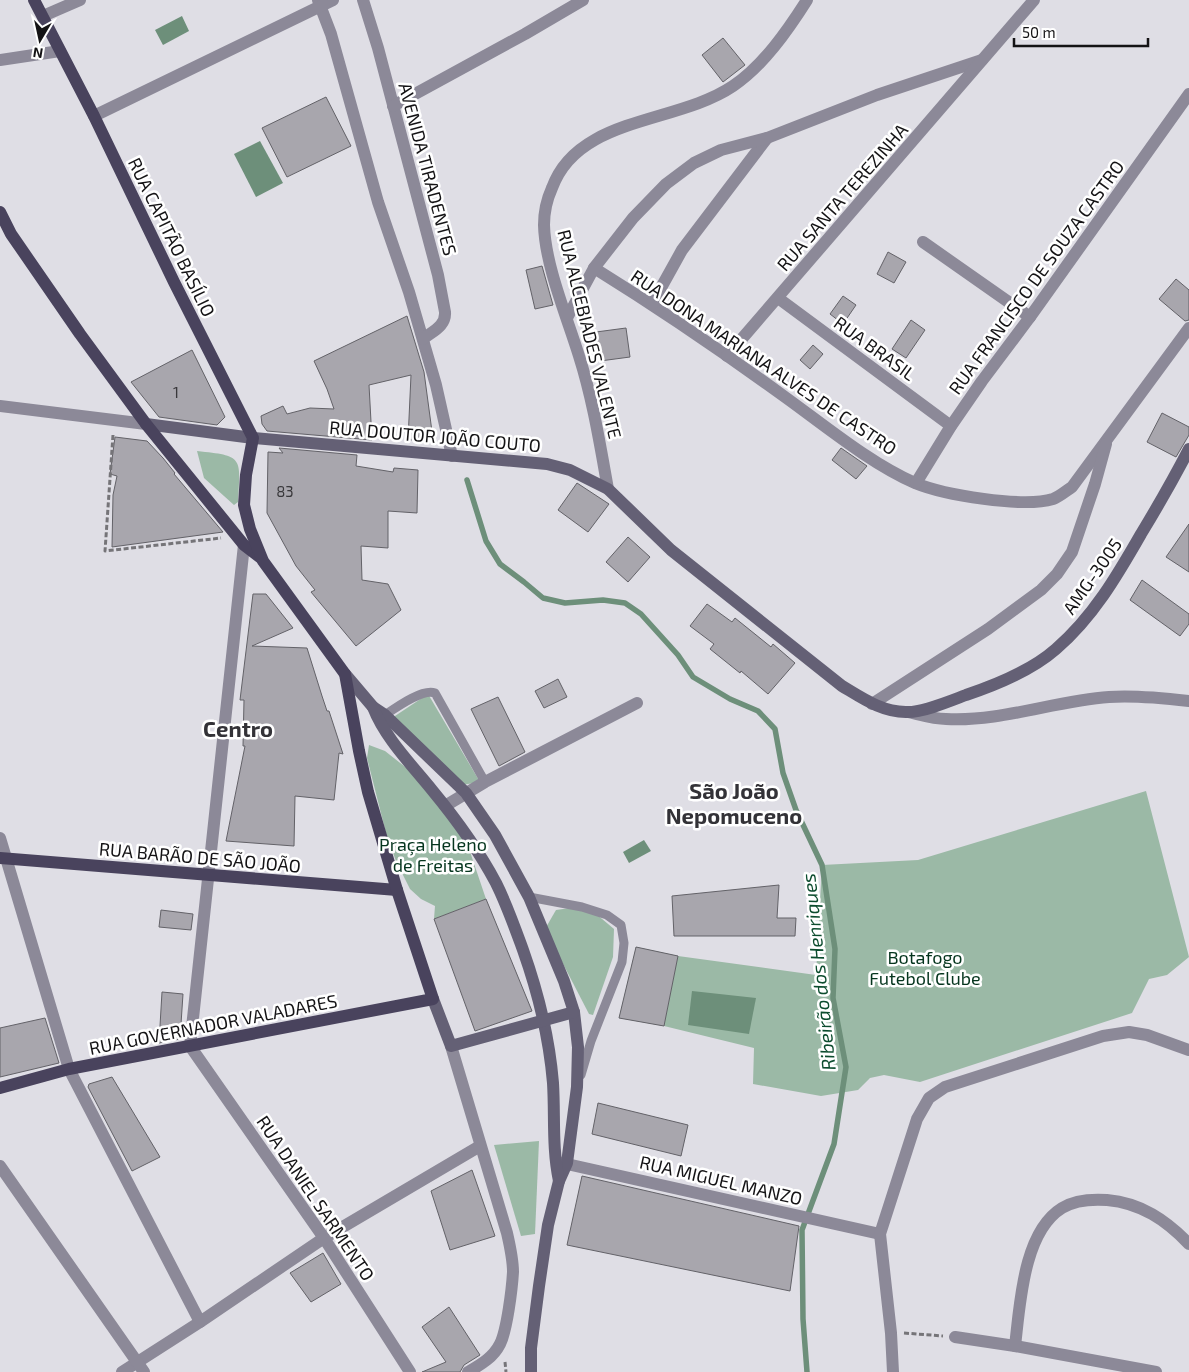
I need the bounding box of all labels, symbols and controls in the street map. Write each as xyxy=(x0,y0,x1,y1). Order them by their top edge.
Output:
north arrow xyxy=(15,15,65,65)
scale bar xyxy=(1014,15,1148,47)
text: 50 m xyxy=(1022,23,1056,41)
text: N xyxy=(32,44,44,63)
street label: AVENIDA TIRADENTES xyxy=(394,80,462,258)
street label: RUA SANTA TEREZINHA xyxy=(772,118,913,275)
street label: RUA CAPITÃO BASÍLIO xyxy=(124,154,220,320)
street label: RUA FRANCISCO DE SOUZA CASTRO xyxy=(944,156,1128,398)
street label: RUA ALCEBIADES VALENTE xyxy=(553,227,627,441)
street label: RUA DONA MARIANA ALVES DE CASTRO xyxy=(627,265,901,459)
street label: RUA BRASIL xyxy=(830,311,920,385)
house number: 1 xyxy=(173,383,179,401)
street label: RUA DOUTOR JOÃO COUTO xyxy=(328,416,542,456)
house number: 83 xyxy=(276,482,294,500)
street label: AMG-3005 xyxy=(1058,534,1126,618)
district label: Centro xyxy=(203,715,273,741)
district label: São João Nepomuceno xyxy=(666,777,802,828)
park label: Praça Heleno de Freitas xyxy=(379,833,487,876)
street label: RUA BARÃO DE SÃO JOÃO xyxy=(98,837,302,877)
water label: Ribeirão dos Henriques xyxy=(796,872,840,1072)
park label: Botafogo Futebol Clube xyxy=(869,946,981,989)
street label: RUA GOVERNADOR VALADARES xyxy=(87,989,339,1059)
street label: RUA DANIEL SARMENTO xyxy=(253,1111,379,1285)
street label: RUA MIGUEL MANZO xyxy=(637,1151,805,1209)

